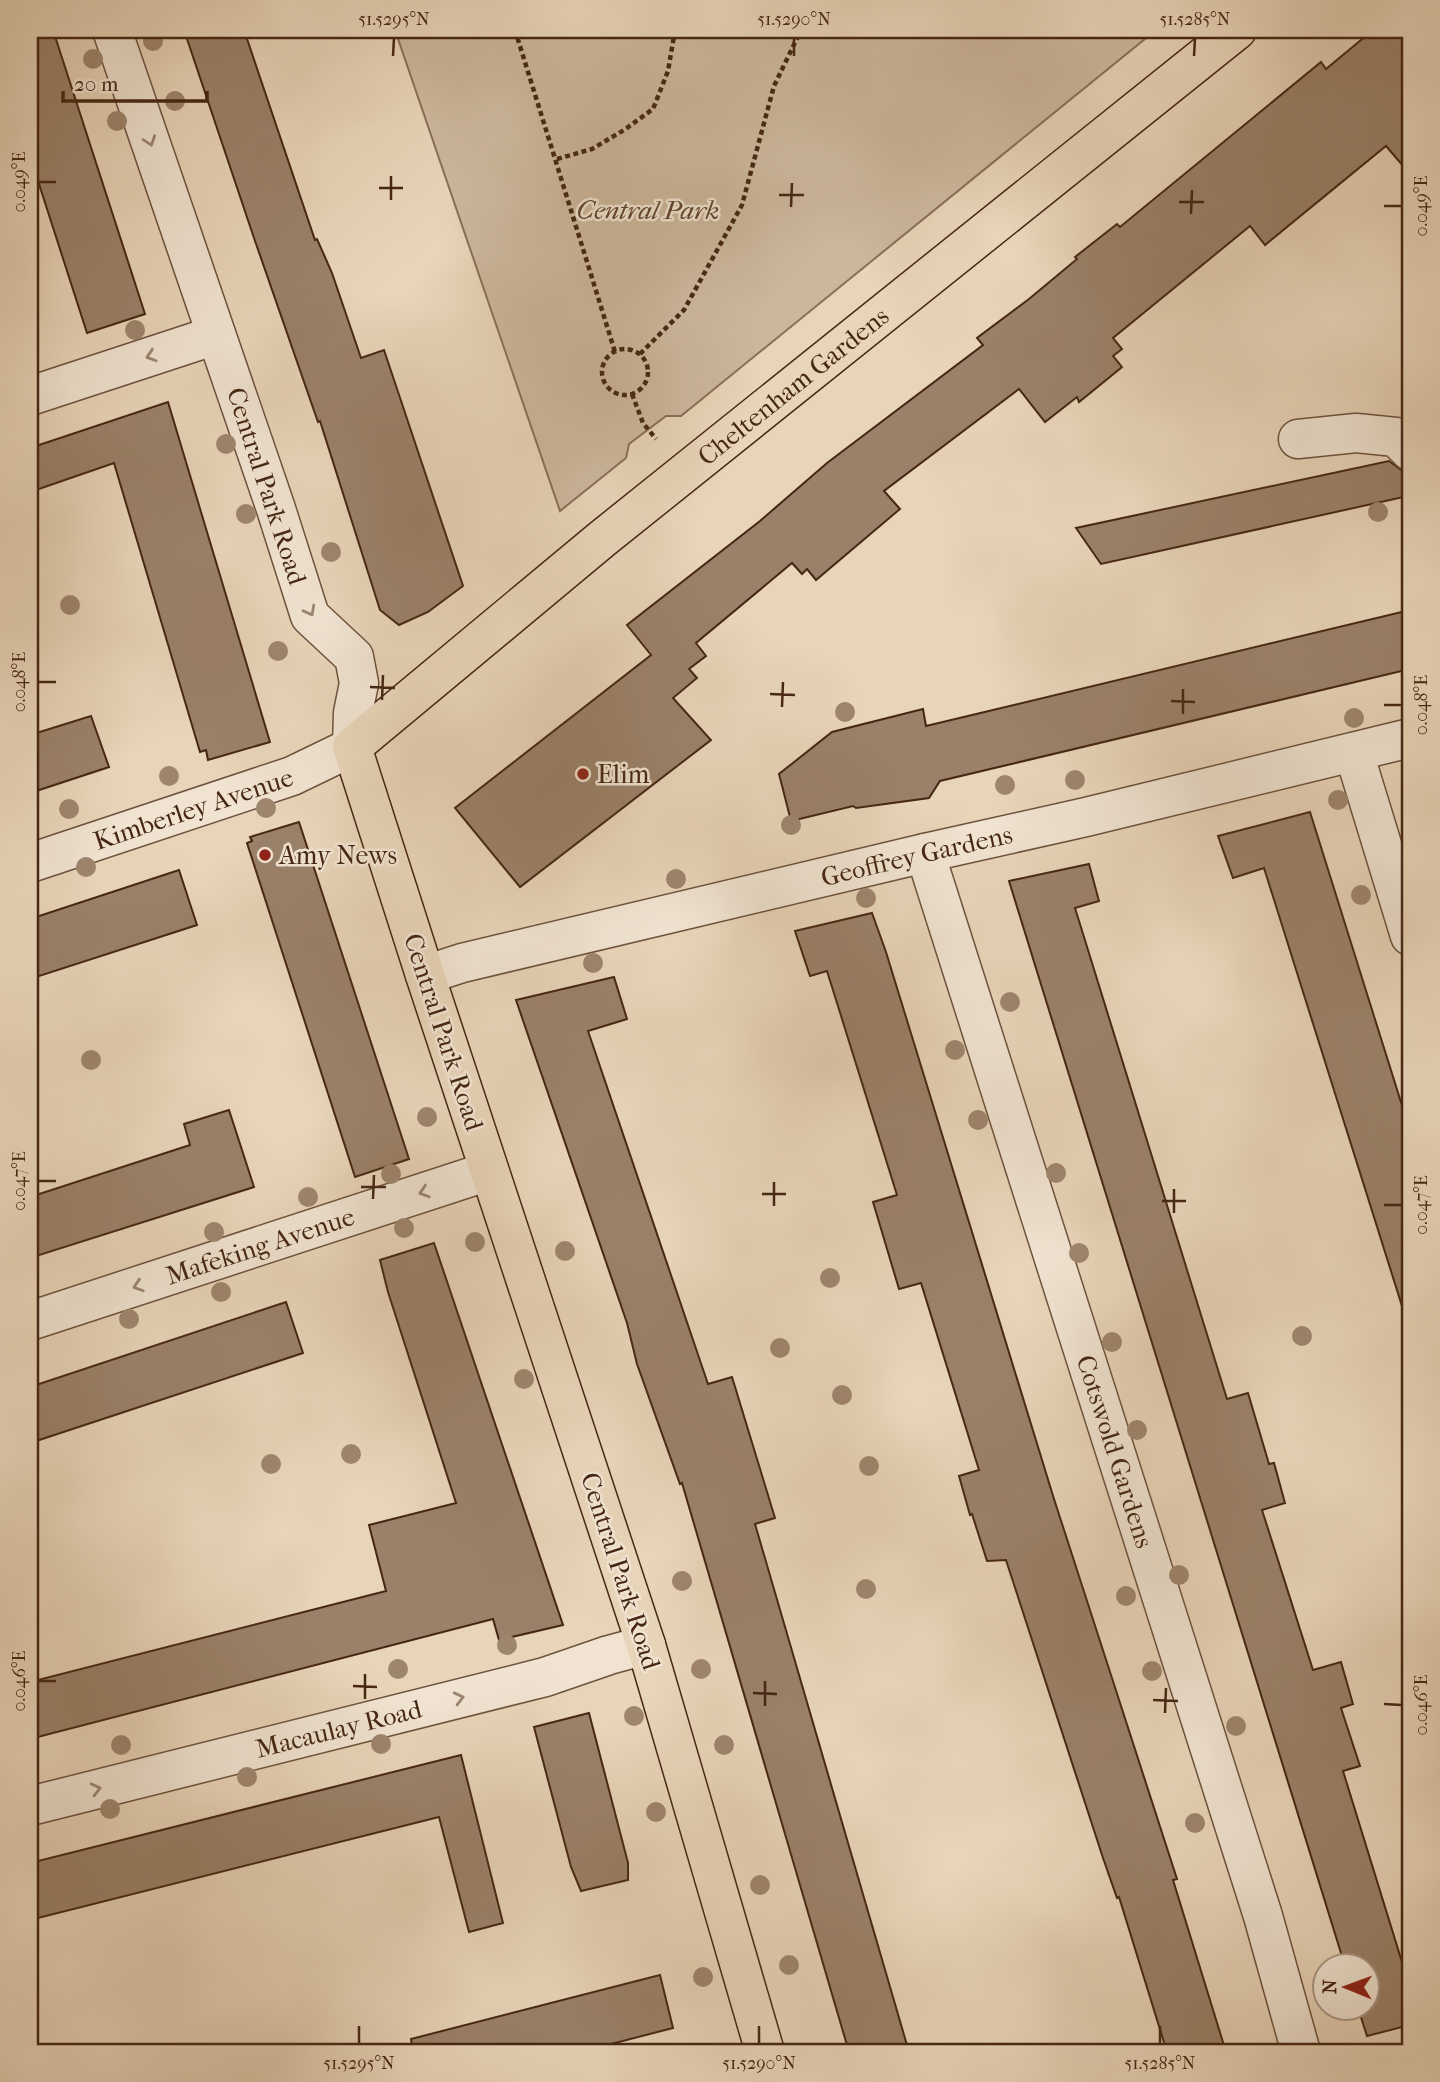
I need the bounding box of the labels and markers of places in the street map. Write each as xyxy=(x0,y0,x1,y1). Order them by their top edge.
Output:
place label: Elim xyxy=(597,759,650,790)
marker: Elim xyxy=(575,766,591,782)
place label: Amy News xyxy=(278,840,397,871)
marker: Amy News xyxy=(257,847,273,863)

